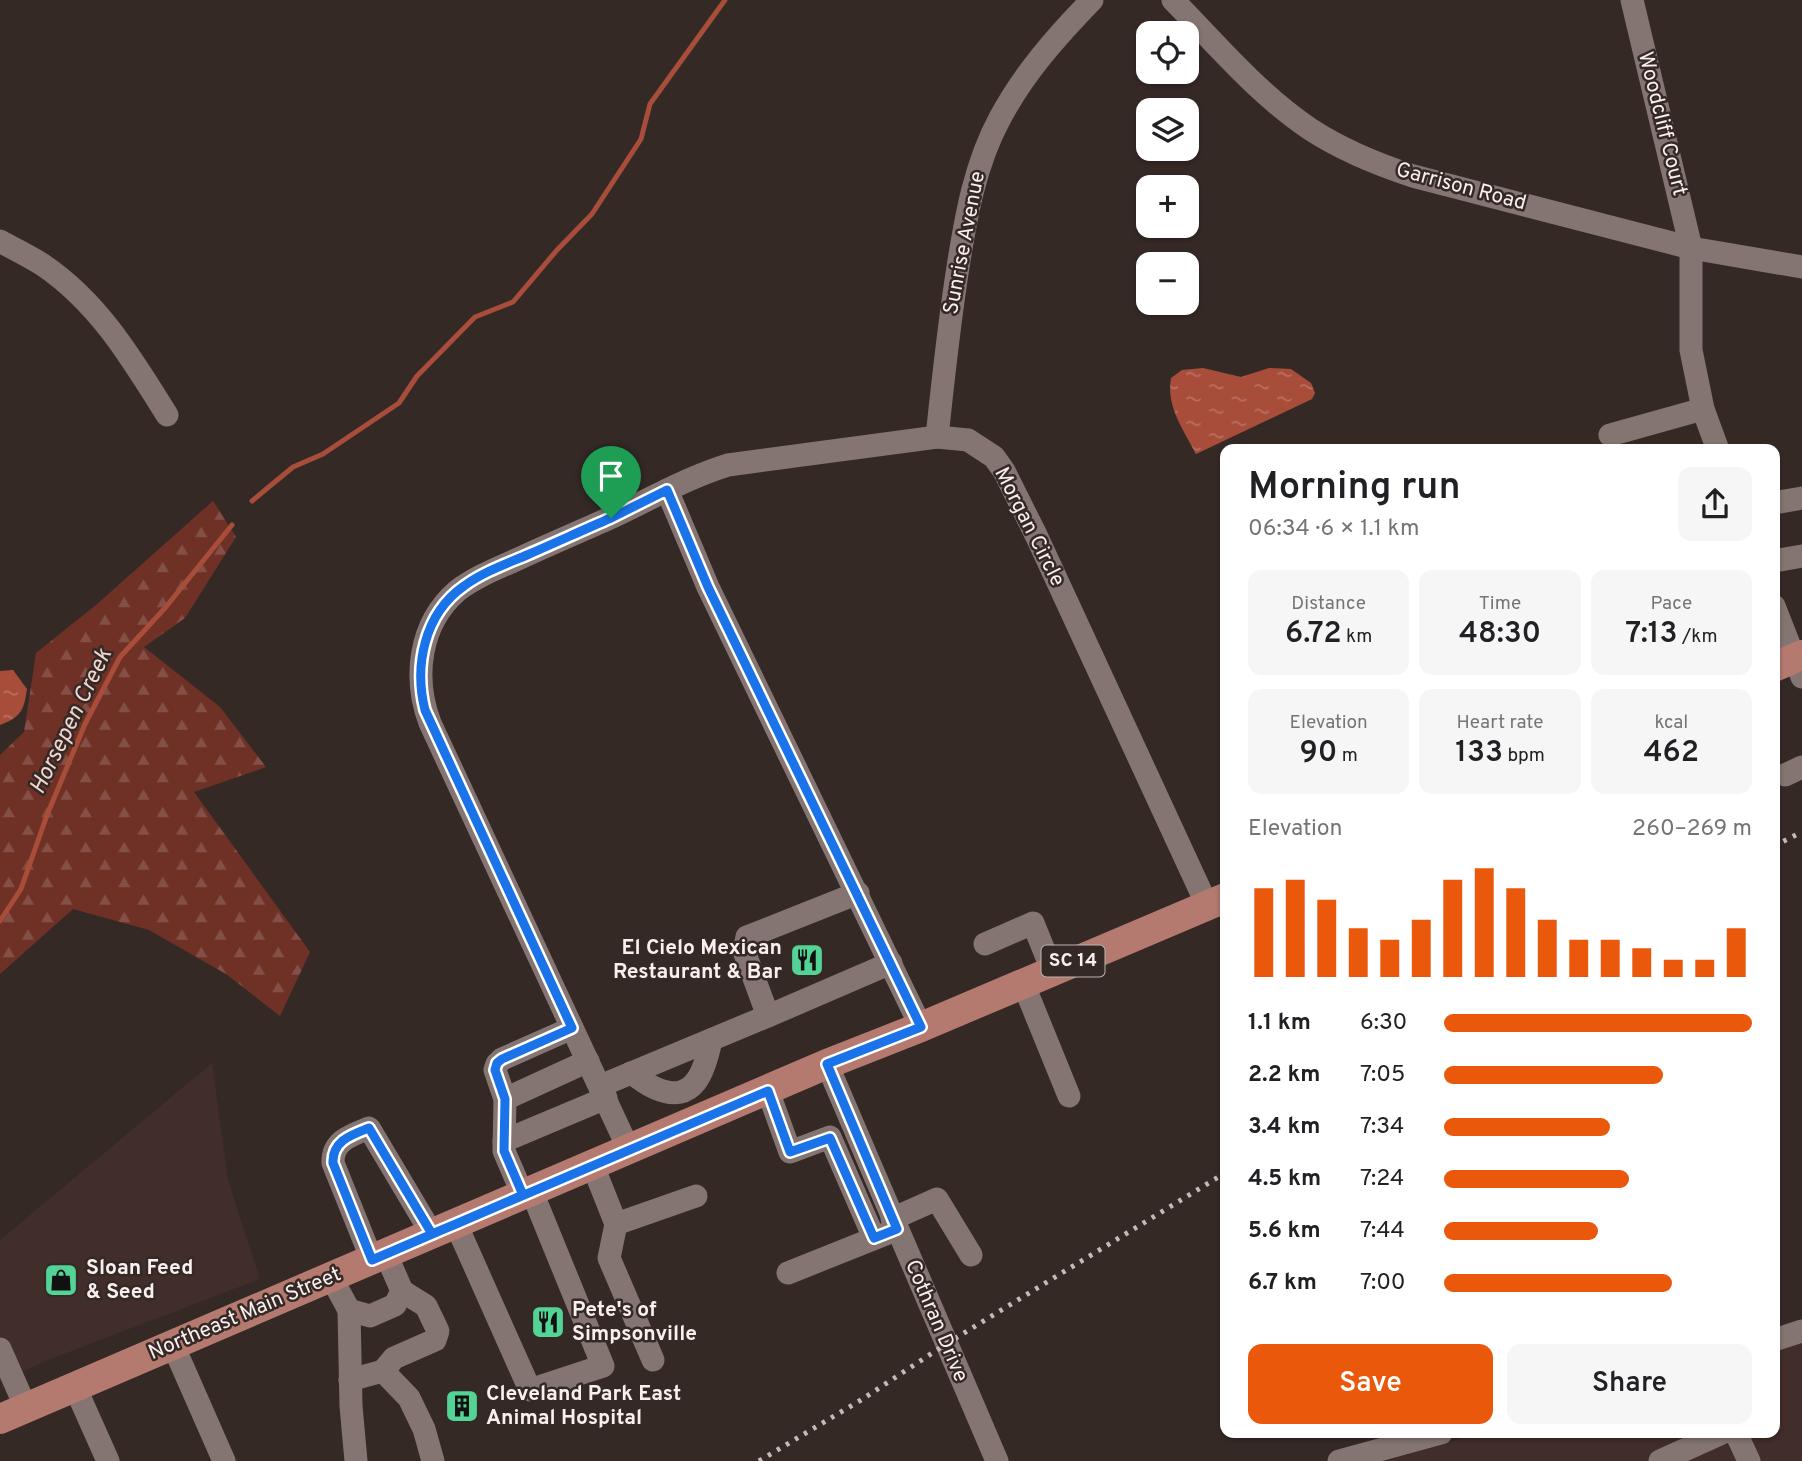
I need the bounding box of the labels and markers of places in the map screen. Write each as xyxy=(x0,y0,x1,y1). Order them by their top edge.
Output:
pin xyxy=(581,446,641,518)
place label: El Cielo Mexican Restaurant & Bar xyxy=(613,935,782,986)
restaurant icon: El Cielo Mexican Restaurant & Bar xyxy=(788,941,826,979)
place label: Sloan Feed & Seed xyxy=(86,1255,193,1306)
shop icon: Sloan Feed & Seed xyxy=(42,1261,80,1299)
place label: Pete's of Simpsonville xyxy=(572,1297,697,1348)
restaurant icon: Pete's of Simpsonville xyxy=(529,1303,567,1341)
place label: Cleveland Park East Animal Hospital xyxy=(486,1381,681,1432)
building icon: Cleveland Park East Animal Hospital xyxy=(443,1387,481,1425)

